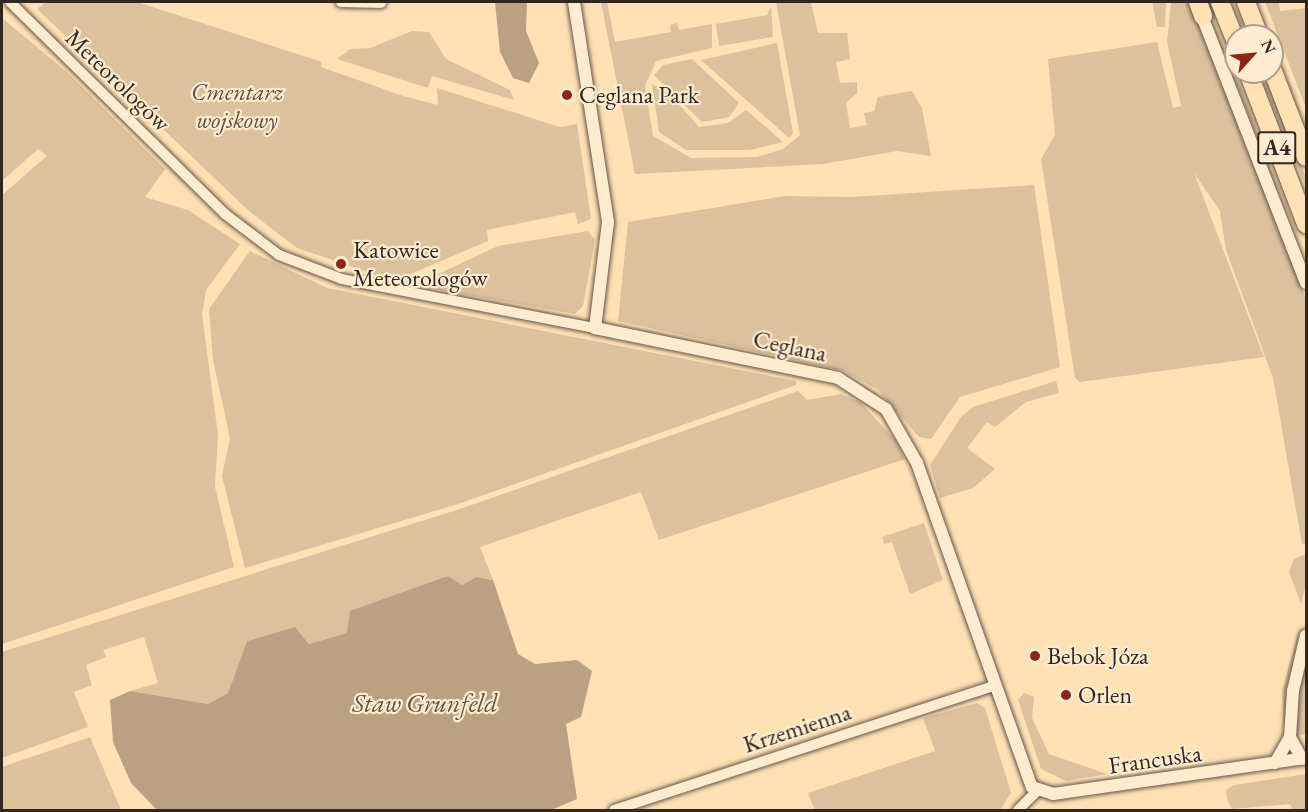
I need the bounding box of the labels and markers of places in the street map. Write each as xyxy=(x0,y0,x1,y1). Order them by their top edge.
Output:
place label: Ceglana Park xyxy=(579,81,699,109)
marker: Ceglana Park xyxy=(560,88,574,102)
place label: Katowice Meteorologów xyxy=(353,236,488,292)
marker: Katowice Meteorologów xyxy=(334,257,348,271)
place label: Bebok Józa xyxy=(1047,642,1149,670)
marker: Bebok Józa xyxy=(1028,649,1042,663)
place label: Orlen xyxy=(1078,681,1132,709)
marker: Orlen xyxy=(1059,688,1073,702)

